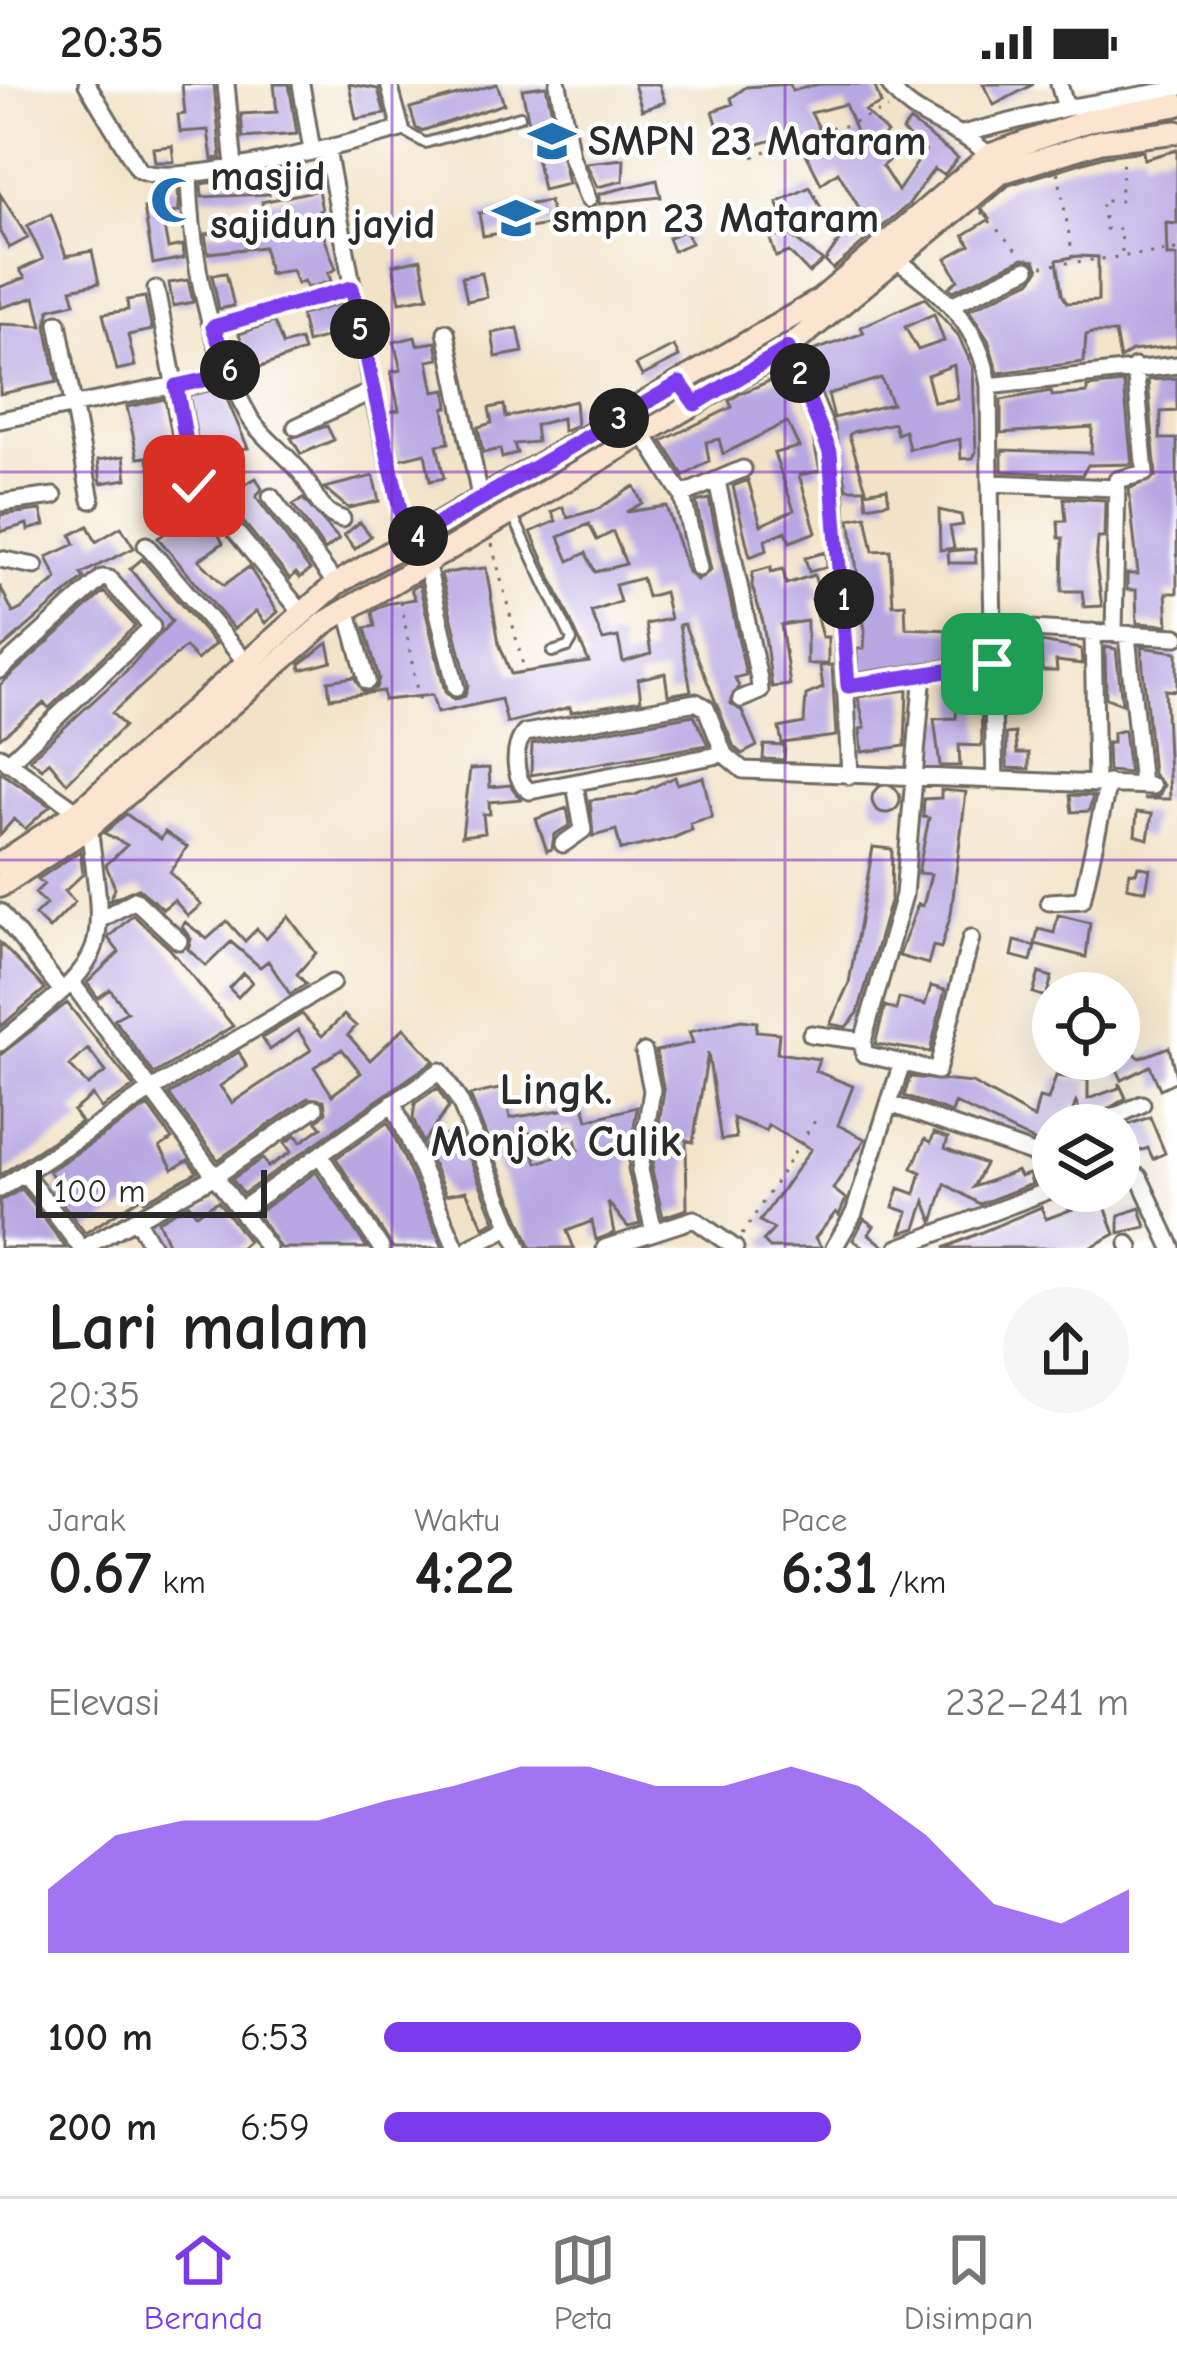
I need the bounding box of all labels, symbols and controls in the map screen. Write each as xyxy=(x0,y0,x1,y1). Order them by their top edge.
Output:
text: 20:35 xyxy=(60,16,164,68)
school or university icon: SMPN 23 Mataram xyxy=(527,116,577,166)
place label: SMPN 23 Mataram xyxy=(588,117,927,166)
place label: masjid sajidun jayid xyxy=(210,152,435,249)
mosque icon: masjid sajidun jayid xyxy=(149,175,199,225)
school or university icon: smpn 23 Mataram xyxy=(491,193,541,243)
place label: smpn 23 Mataram xyxy=(552,194,879,243)
pin: 5 xyxy=(330,299,390,359)
text: 5 xyxy=(351,310,369,348)
pin: 6 xyxy=(200,340,260,400)
pin: 2 xyxy=(770,343,830,403)
text: 6 xyxy=(221,351,239,389)
text: 2 xyxy=(792,354,808,392)
pin: 3 xyxy=(589,388,649,448)
text: 3 xyxy=(611,399,627,437)
pin xyxy=(143,435,245,537)
icon: check xyxy=(161,453,227,519)
pin: 4 xyxy=(388,506,448,566)
text: 4 xyxy=(410,517,426,555)
pin: 1 xyxy=(814,569,874,629)
text: 1 xyxy=(838,580,850,618)
pin xyxy=(941,613,1043,715)
icon: arrive xyxy=(959,631,1025,697)
map controls xyxy=(1032,972,1140,1212)
button: locate xyxy=(1032,972,1140,1080)
district label: Lingk. Monjok Culik xyxy=(431,1063,681,1167)
button: layers xyxy=(1032,1104,1140,1212)
scale bar xyxy=(36,1164,267,1217)
text: 100 m xyxy=(54,1172,146,1210)
button: share xyxy=(1003,1287,1129,1413)
text: Lari malam xyxy=(48,1290,369,1366)
text: 20:35 xyxy=(48,1373,140,1418)
text: Jarak xyxy=(48,1501,126,1539)
text: Waktu xyxy=(414,1501,500,1539)
text: Pace xyxy=(781,1501,847,1539)
text: 0.67 xyxy=(48,1539,152,1608)
text: 4:22 xyxy=(414,1539,515,1608)
text: 6:31 xyxy=(781,1539,878,1608)
text: km xyxy=(152,1563,206,1601)
text: /km xyxy=(878,1563,946,1601)
text: Elevasi xyxy=(48,1680,160,1725)
text: 232–241 m xyxy=(945,1680,1129,1725)
text: 100 m xyxy=(48,2015,153,2060)
text: 6:53 xyxy=(240,2015,309,2060)
text: 200 m xyxy=(48,2105,157,2150)
text: 6:59 xyxy=(240,2105,310,2150)
tab: Beranda xyxy=(144,2227,263,2337)
tab: Peta xyxy=(550,2227,616,2337)
tab: Disimpan xyxy=(904,2227,1033,2337)

